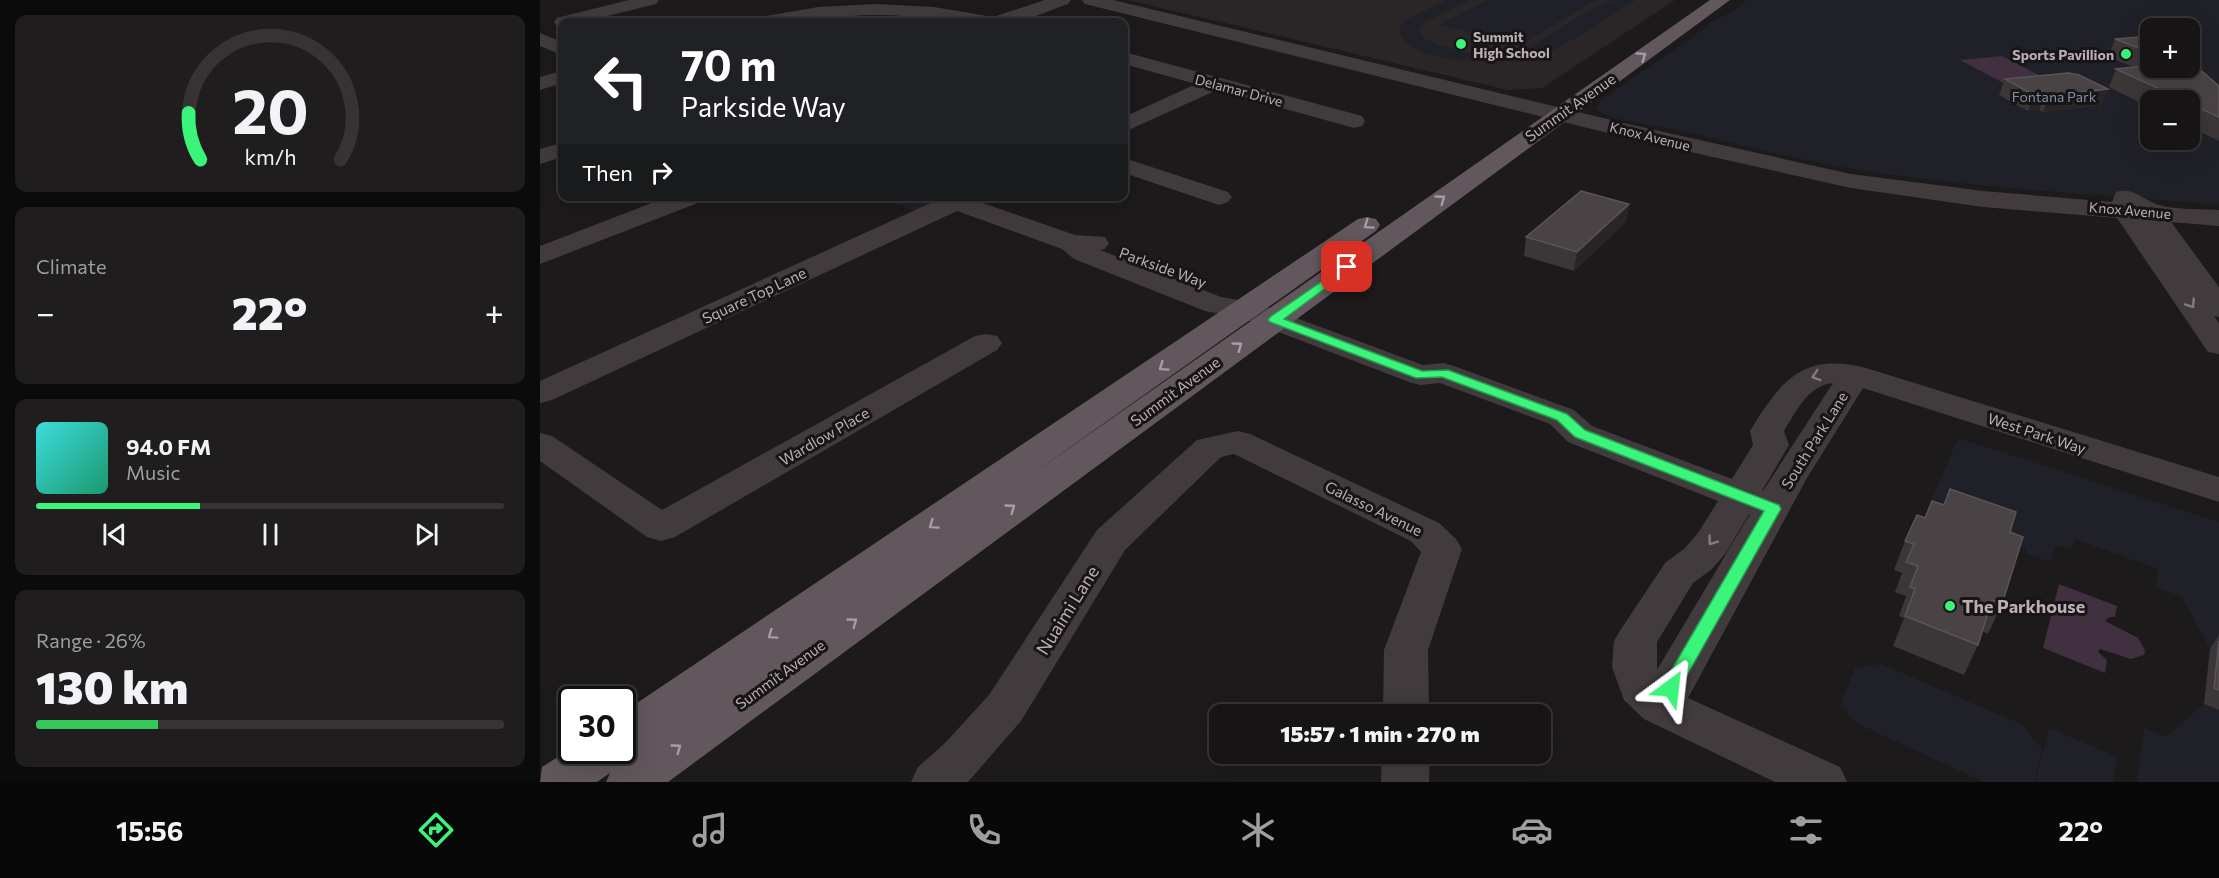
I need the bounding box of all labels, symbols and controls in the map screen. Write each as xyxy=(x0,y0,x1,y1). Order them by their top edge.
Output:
map controls xyxy=(2140,18,2200,150)
button: + xyxy=(2140,18,2200,78)
place label: Summit High School xyxy=(1473,28,1550,61)
marker: Summit High School xyxy=(1454,37,1468,51)
text: 70 m xyxy=(681,38,776,90)
icon: left xyxy=(582,42,660,120)
place label: Sports Pavillion xyxy=(2012,46,2114,63)
marker: Sports Pavillion xyxy=(2119,47,2133,61)
one-way arrow xyxy=(1636,52,1647,63)
street label: Summit Avenue xyxy=(1521,69,1619,145)
street label: Delamar Drive xyxy=(1193,70,1285,110)
text: 20 xyxy=(232,72,308,148)
park label: Fontana Park xyxy=(2012,88,2097,105)
text: Parkside Way xyxy=(681,90,846,123)
button: − xyxy=(2140,90,2200,150)
street label: Knox Avenue xyxy=(1608,118,1692,154)
text: km/h xyxy=(244,144,296,170)
icon: right xyxy=(645,156,678,189)
text: Then xyxy=(582,159,633,186)
one-way arrow xyxy=(1434,195,1445,206)
street label: Knox Avenue xyxy=(2088,198,2172,222)
one-way arrow xyxy=(1363,218,1374,229)
pin xyxy=(1321,241,1372,292)
street label: Parkside Way xyxy=(1117,243,1209,291)
icon: arrive xyxy=(1330,250,1363,283)
text: Climate xyxy=(36,254,106,278)
street label: Square Top Lane xyxy=(699,263,809,327)
text: 22° xyxy=(232,284,308,339)
text: − xyxy=(36,291,55,332)
text: + xyxy=(485,291,504,332)
one-way arrow xyxy=(2184,297,2195,308)
one-way arrow xyxy=(1231,342,1242,353)
street label: Summit Avenue xyxy=(1127,352,1223,430)
one-way arrow xyxy=(1159,360,1170,371)
one-way arrow xyxy=(1811,369,1822,381)
street label: South Park Lane xyxy=(1777,388,1851,492)
street label: Wardlow Place xyxy=(776,403,872,469)
street label: West Park Way xyxy=(1986,409,2089,457)
text: 94.0 FM xyxy=(126,433,211,460)
text: Music xyxy=(126,460,180,484)
street label: Galasso Avenue xyxy=(1322,477,1426,539)
one-way arrow xyxy=(1005,504,1016,515)
icon: previous xyxy=(98,518,131,551)
icon: pause xyxy=(254,518,287,551)
icon: next xyxy=(410,518,443,551)
one-way arrow xyxy=(929,518,940,529)
one-way arrow xyxy=(1708,535,1719,546)
street label: Nuaimi Lane xyxy=(1031,561,1103,659)
place label: The Parkhouse xyxy=(1962,595,2085,617)
marker: The Parkhouse xyxy=(1943,599,1957,613)
one-way arrow xyxy=(846,618,857,629)
text: Range · 26% xyxy=(36,628,146,652)
one-way arrow xyxy=(768,628,779,639)
street label: Summit Avenue xyxy=(732,635,828,713)
position arrow xyxy=(1639,656,1703,720)
text: 130 km xyxy=(36,658,188,713)
speed limit sign: 30 xyxy=(558,686,636,764)
text: 15:57 · 1 min · 270 m xyxy=(1280,720,1480,747)
one-way arrow xyxy=(671,744,682,755)
icon: directions xyxy=(415,809,457,851)
icon: music xyxy=(689,809,731,851)
icon: phone xyxy=(963,809,1005,851)
icon: climate xyxy=(1237,809,1279,851)
icon: car xyxy=(1511,809,1553,851)
icon: filters xyxy=(1785,809,1827,851)
text: 15:56 xyxy=(116,814,183,847)
text: 22° xyxy=(2059,814,2103,847)

